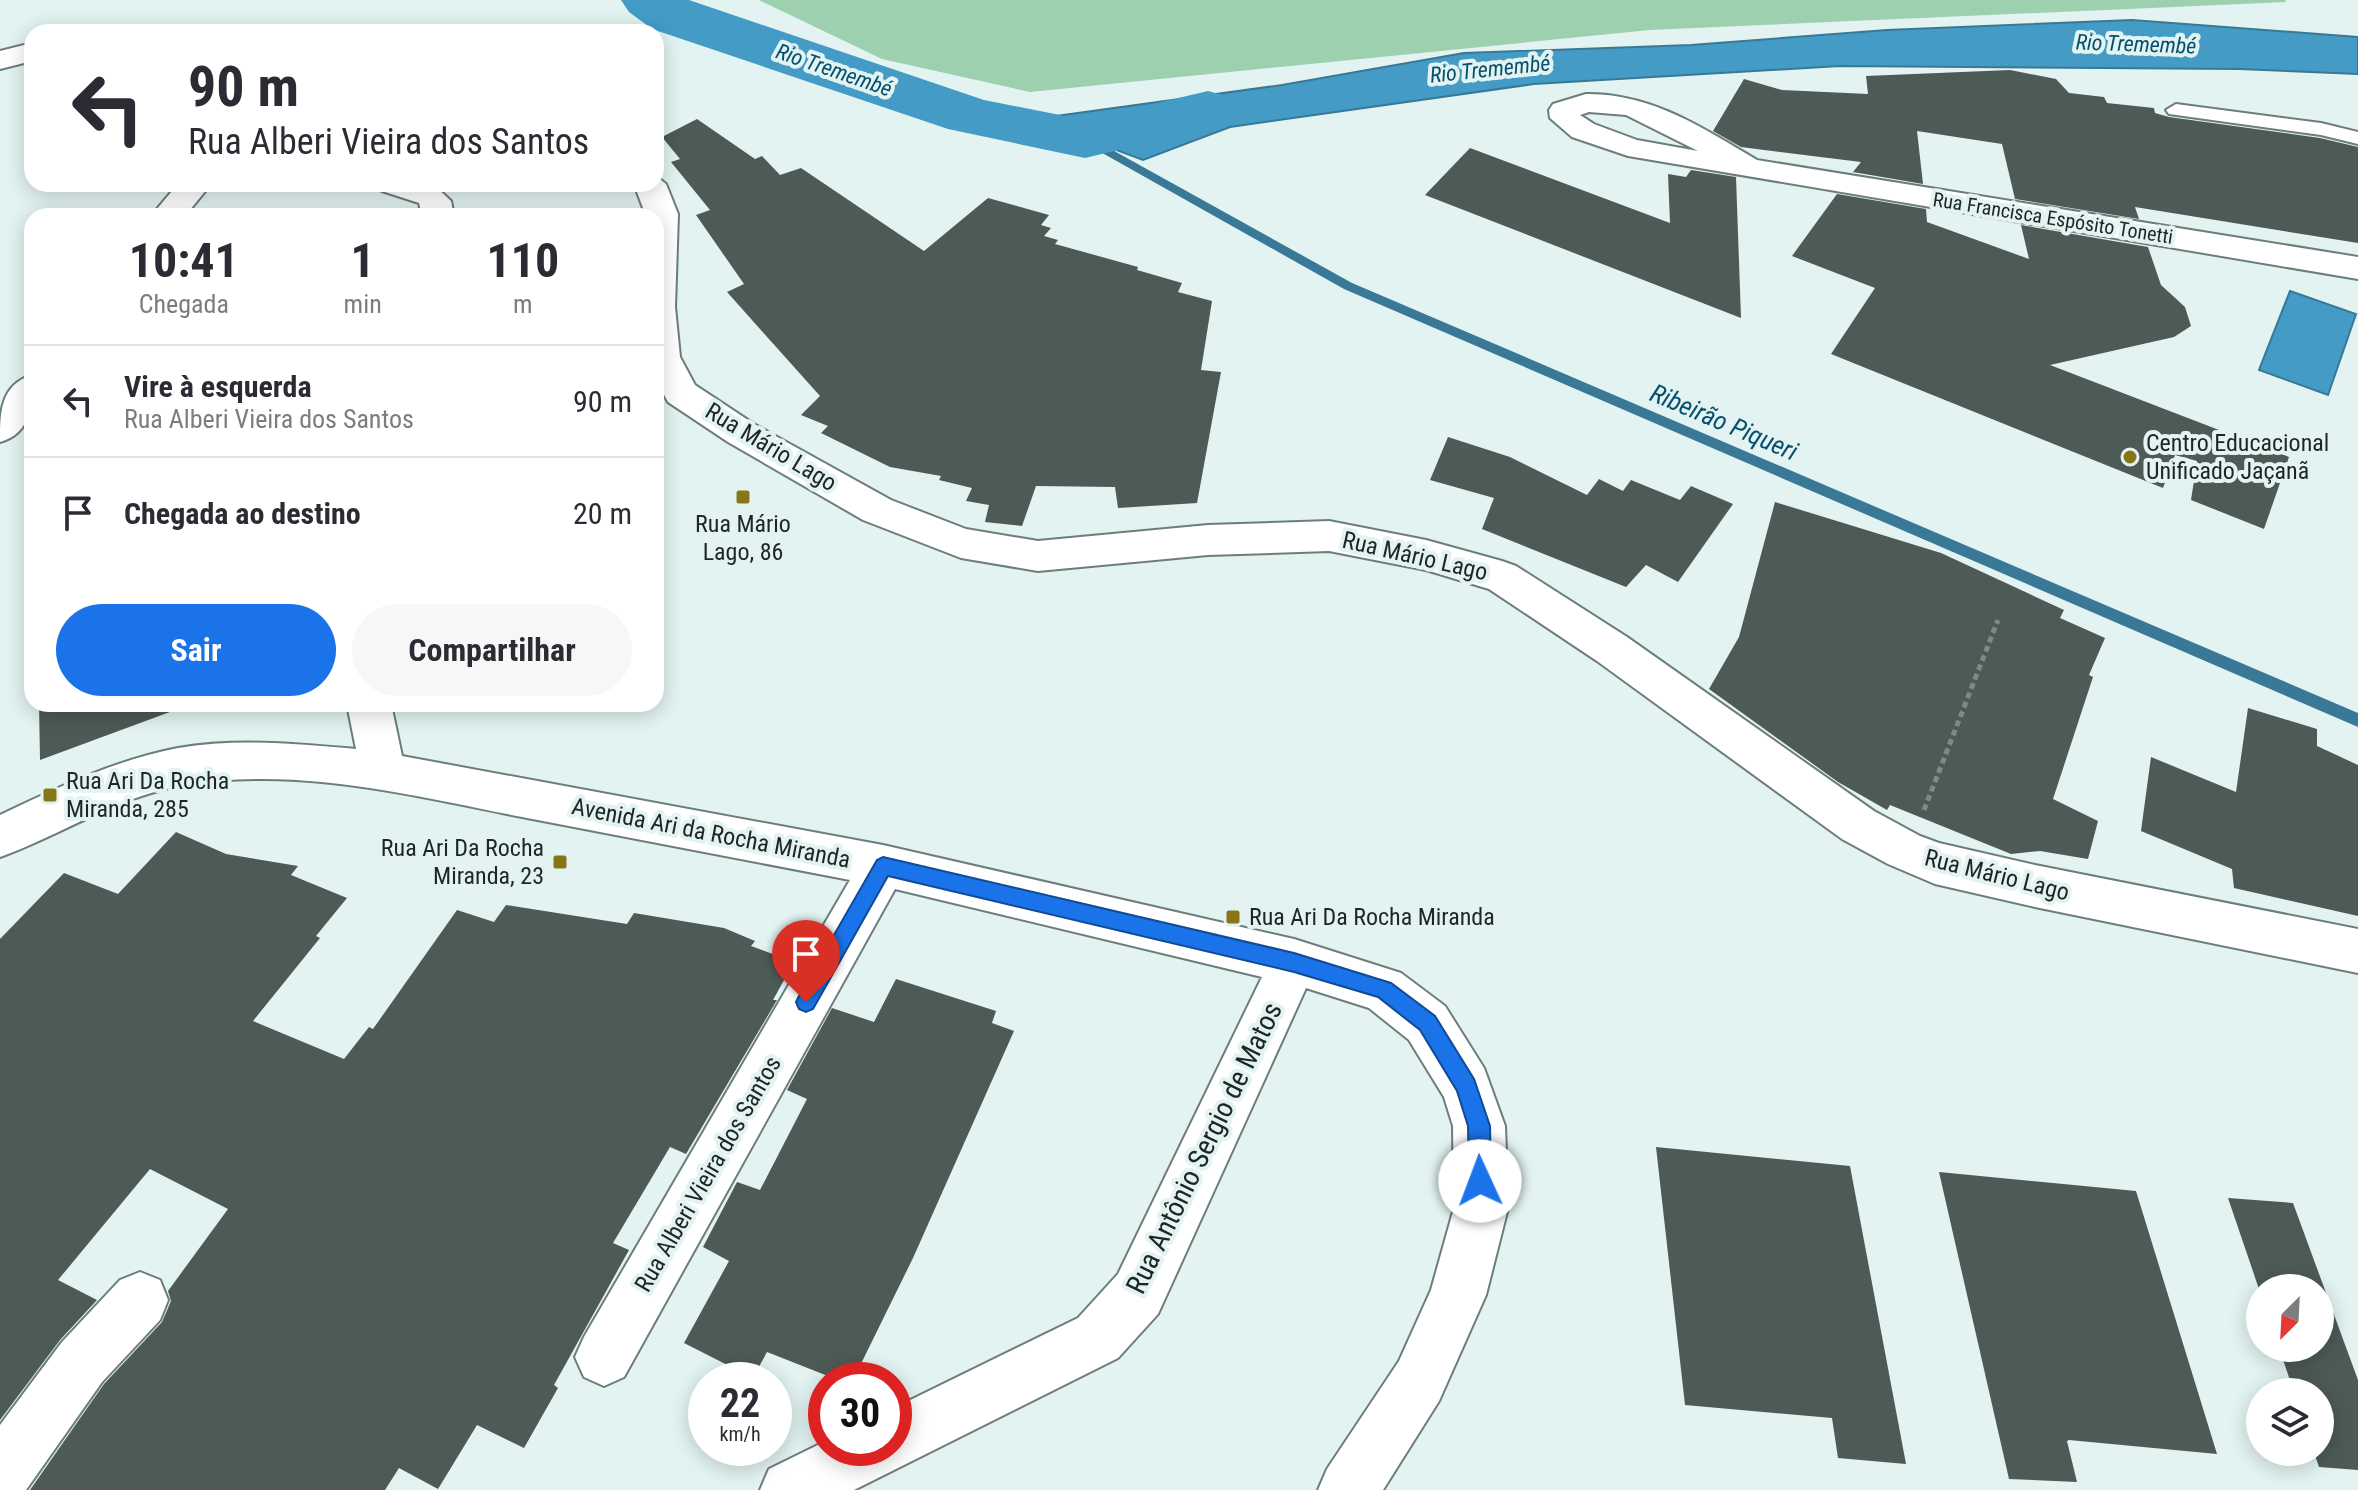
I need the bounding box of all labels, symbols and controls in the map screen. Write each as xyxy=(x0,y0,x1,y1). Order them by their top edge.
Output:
water label: Rio Tremembé xyxy=(2075,29,2198,59)
water label: Rio Tremembé xyxy=(773,39,896,102)
water label: Rio Tremembé xyxy=(1429,50,1552,88)
text: 90 m xyxy=(188,54,299,120)
icon: left xyxy=(56,56,160,160)
text: Rua Alberi Vieira dos Santos xyxy=(188,121,589,163)
street label: Rua Francisca Espósito Tonetti xyxy=(1931,187,2175,249)
text: 10:41 xyxy=(129,232,239,289)
text: 1 xyxy=(351,232,375,289)
text: 110 xyxy=(486,232,559,289)
text: Chegada xyxy=(139,289,229,319)
text: min xyxy=(344,289,382,319)
text: m xyxy=(513,289,533,319)
text: Vire à esquerda xyxy=(124,369,312,404)
water label: Ribeirão Piqueri xyxy=(1646,378,1802,467)
icon: left xyxy=(56,379,100,423)
text: 90 m xyxy=(573,384,632,419)
street label: Rua Mário Lago xyxy=(700,397,842,497)
text: Rua Alberi Vieira dos Santos xyxy=(124,404,414,434)
place label: Centro Educacional Unificado Jaçanã xyxy=(2146,429,2329,485)
marker: Centro Educacional Unificado Jaçanã xyxy=(2121,448,2139,466)
marker: Rua Mário Lago, 86 xyxy=(734,488,752,506)
icon: arrive xyxy=(56,491,100,535)
text: Chegada ao destino xyxy=(124,496,361,531)
text: 20 m xyxy=(573,496,632,531)
place label: Rua Mário Lago, 86 xyxy=(695,510,791,566)
street label: Rua Mário Lago xyxy=(1340,526,1490,586)
button: Sair xyxy=(56,604,336,696)
button: Compartilhar xyxy=(352,604,632,696)
place label: Rua Ari Da Rocha Miranda, 285 xyxy=(66,767,229,823)
marker: Rua Ari Da Rocha Miranda, 285 xyxy=(41,786,59,804)
street label: Avenida Ari da Rocha Miranda xyxy=(569,792,853,874)
place label: Rua Ari Da Rocha Miranda, 23 xyxy=(381,834,544,890)
street label: Rua Mário Lago xyxy=(1922,843,2072,907)
marker: Rua Ari Da Rocha Miranda, 23 xyxy=(551,853,569,871)
place label: Rua Ari Da Rocha Miranda xyxy=(1249,903,1495,931)
marker: Rua Ari Da Rocha Miranda xyxy=(1224,908,1242,926)
pin xyxy=(772,920,840,1002)
icon: arrive xyxy=(784,932,828,976)
street label: Rua Antônio Sergio de Matos xyxy=(1119,997,1289,1299)
street label: Rua Alberi Vieira dos Santos xyxy=(629,1051,787,1297)
position arrow xyxy=(1438,1139,1522,1223)
north arrow xyxy=(2246,1274,2334,1362)
map controls xyxy=(2246,1274,2334,1466)
speed limit sign: 30 xyxy=(808,1362,912,1466)
button: layers xyxy=(2246,1378,2334,1466)
text: 22 xyxy=(720,1380,760,1427)
text: km/h xyxy=(719,1422,761,1446)

